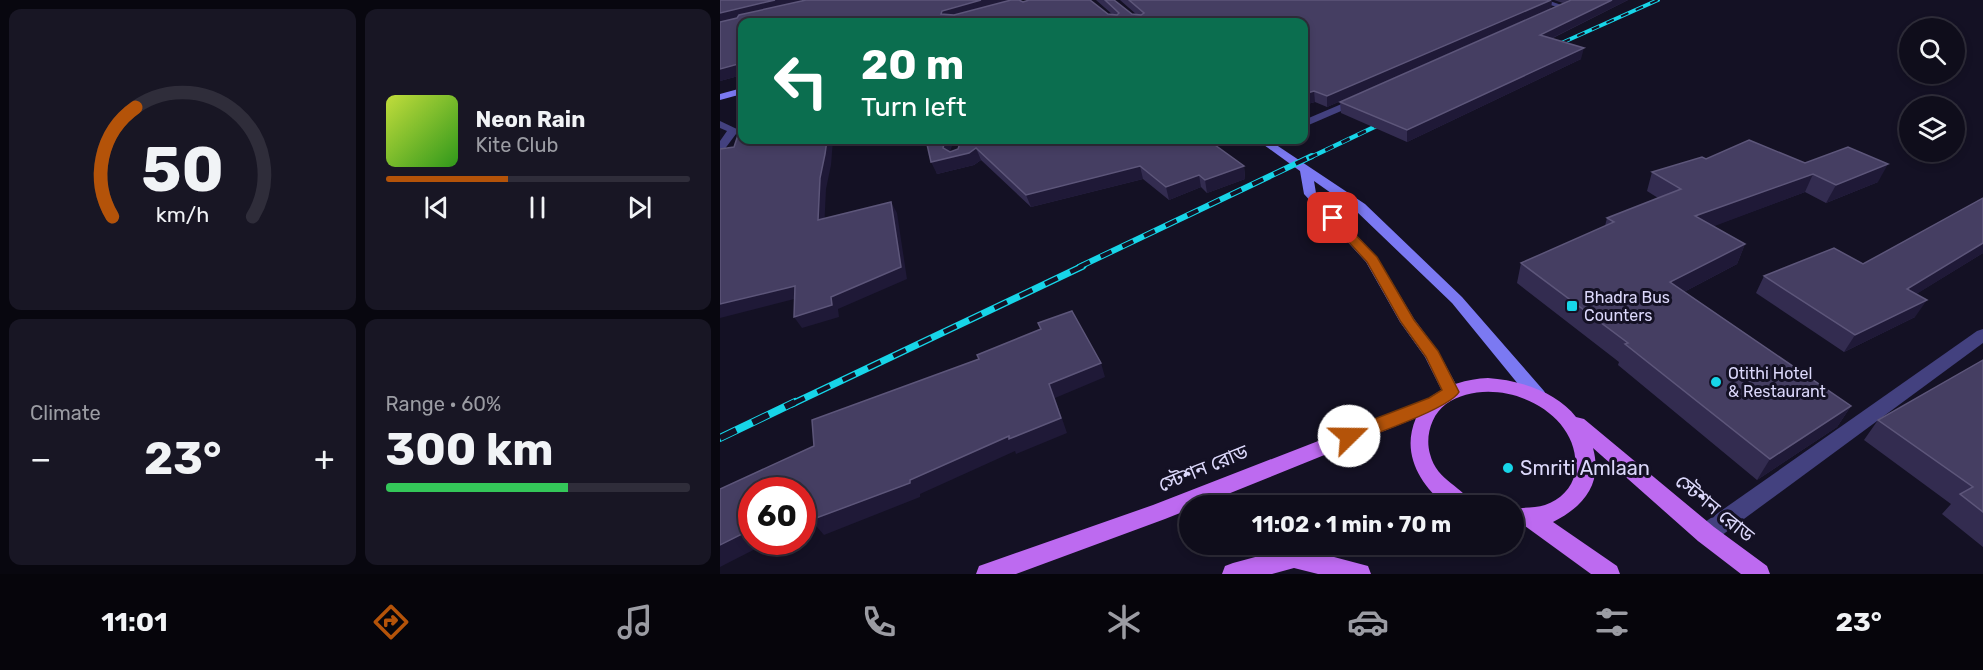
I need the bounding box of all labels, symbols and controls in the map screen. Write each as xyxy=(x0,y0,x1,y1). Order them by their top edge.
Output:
map controls xyxy=(1899,18,1965,162)
button: search xyxy=(1899,18,1965,84)
text: 20 m xyxy=(861,40,964,90)
icon: left xyxy=(762,42,840,120)
text: Turn left xyxy=(861,91,966,123)
button: layers xyxy=(1899,96,1965,162)
text: Neon Rain xyxy=(476,106,585,133)
text: 50 xyxy=(141,133,224,207)
text: Kite Club xyxy=(476,133,558,157)
icon: previous xyxy=(420,191,453,224)
icon: pause xyxy=(521,191,554,224)
icon: next xyxy=(623,191,656,224)
pin xyxy=(1307,192,1358,243)
icon: arrive xyxy=(1316,201,1349,234)
text: km/h xyxy=(155,202,209,227)
place label: Bhadra Bus Counters xyxy=(1584,288,1670,325)
marker: Bhadra Bus Counters xyxy=(1565,299,1579,313)
place label: Otithi Hotel & Restaurant xyxy=(1728,364,1826,401)
marker: Otithi Hotel & Restaurant xyxy=(1709,375,1723,389)
text: Range · 60% xyxy=(386,392,501,416)
text: Climate xyxy=(30,401,101,425)
position arrow xyxy=(1317,404,1381,468)
text: 300 km xyxy=(386,423,554,476)
text: 23° xyxy=(144,432,221,485)
text: − xyxy=(30,439,51,478)
text: + xyxy=(314,439,334,478)
street label: স্টেশন রোড xyxy=(1155,439,1252,497)
place label: Smriti Amlaan xyxy=(1520,456,1650,480)
marker: Smriti Amlaan xyxy=(1501,461,1515,475)
street label: স্টেশন রোড xyxy=(1671,469,1760,548)
speed limit sign: 60 xyxy=(738,477,816,555)
text: 11:02 · 1 min · 70 m xyxy=(1252,511,1451,538)
icon: directions xyxy=(370,601,412,643)
icon: music xyxy=(614,601,656,643)
icon: phone xyxy=(858,601,900,643)
icon: climate xyxy=(1103,601,1145,643)
icon: car xyxy=(1347,601,1389,643)
icon: filters xyxy=(1591,601,1633,643)
text: 11:01 xyxy=(101,606,168,638)
text: 23° xyxy=(1835,606,1882,638)

